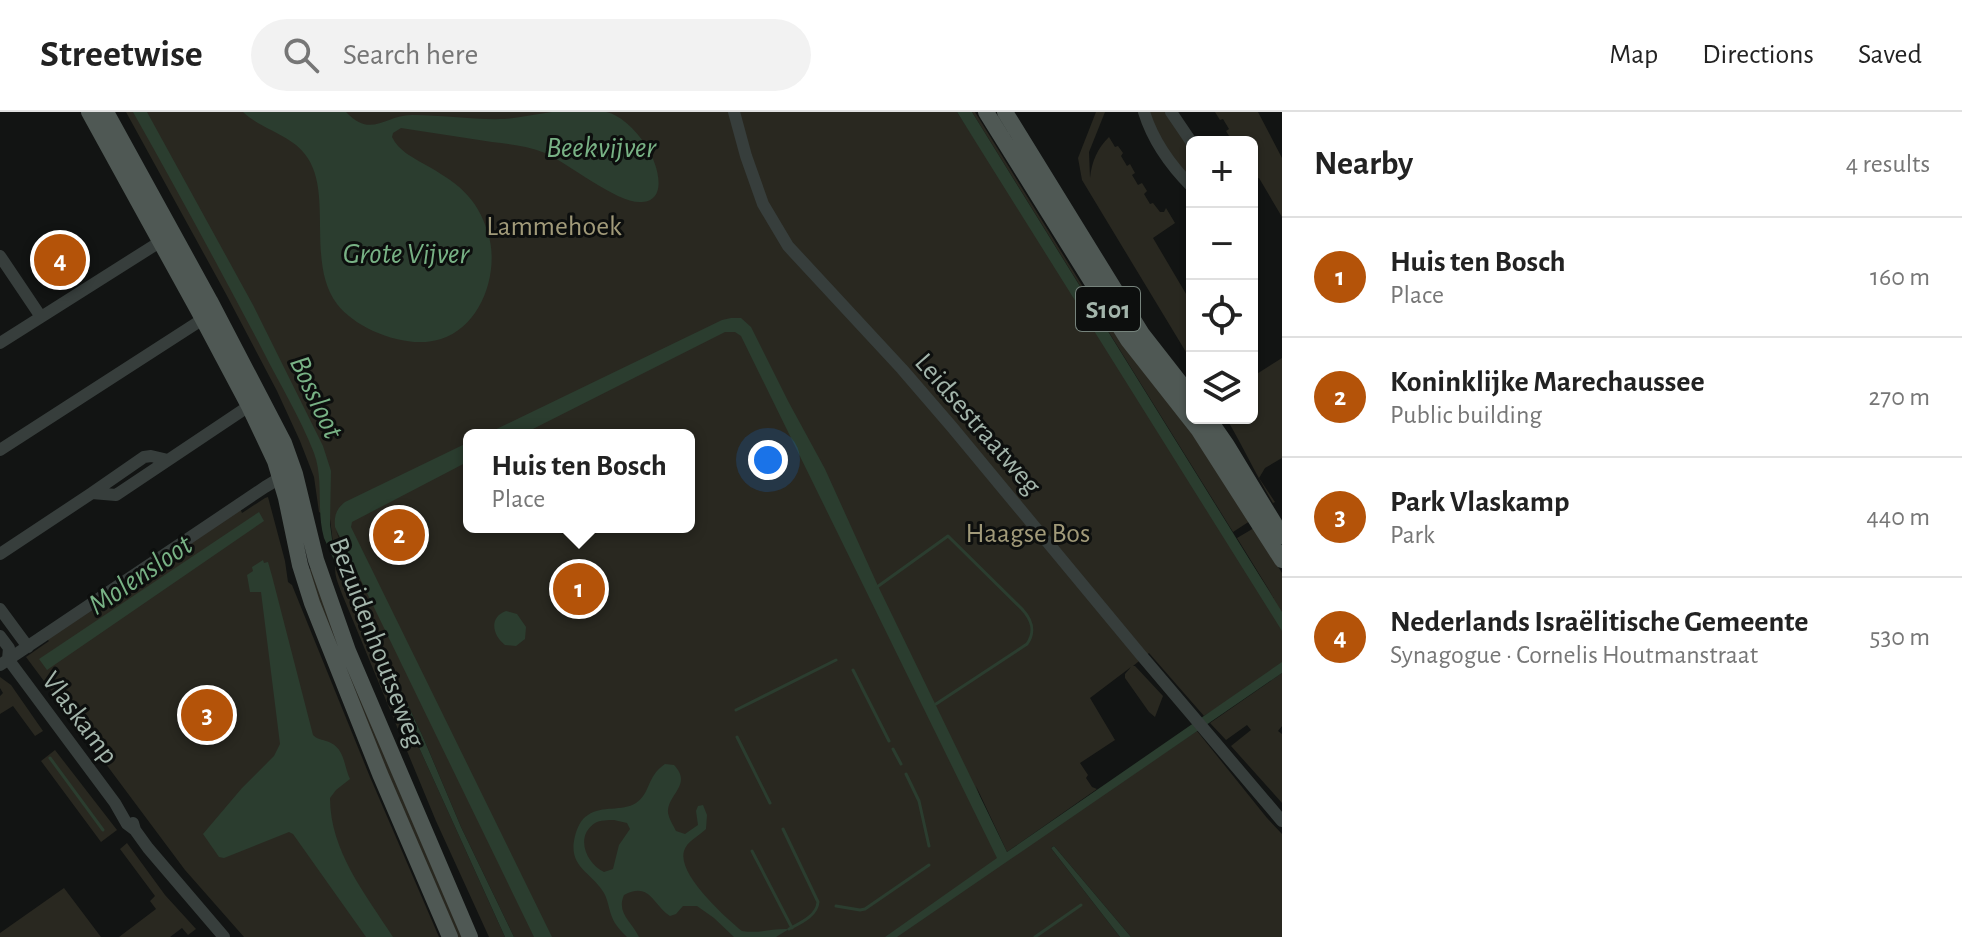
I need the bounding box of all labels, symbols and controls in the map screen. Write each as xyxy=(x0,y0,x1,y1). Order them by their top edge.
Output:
search box xyxy=(251,19,811,91)
icon: search xyxy=(279,33,323,77)
text: Streetwise xyxy=(40,36,203,74)
text: Search here xyxy=(343,40,478,70)
text: Map xyxy=(1609,41,1658,69)
text: Directions xyxy=(1702,41,1814,69)
text: Saved xyxy=(1858,41,1922,69)
water label: Beekvijver xyxy=(546,133,657,163)
map controls xyxy=(1186,136,1258,424)
button: + xyxy=(1186,136,1258,208)
text: Nearby xyxy=(1314,147,1413,181)
text: 4 results xyxy=(1846,151,1930,177)
button: − xyxy=(1186,208,1258,280)
park label: Lammehoek xyxy=(486,213,622,241)
pin: 4 xyxy=(34,230,86,290)
water label: Grote Vijver xyxy=(343,239,470,269)
text: Huis ten Bosch xyxy=(1390,247,1566,277)
text: 1 xyxy=(1335,264,1345,290)
text: 160 m xyxy=(1870,264,1930,290)
button: locate xyxy=(1186,280,1258,352)
text: Place xyxy=(1390,282,1444,308)
road number: S101 xyxy=(1076,287,1140,331)
street label: Leidsestraatweg xyxy=(909,349,1046,500)
water label: Bossloot xyxy=(284,351,348,444)
button: layers xyxy=(1186,352,1258,424)
text: Koninklijke Marechaussee xyxy=(1390,367,1705,397)
text: 2 xyxy=(1334,384,1346,410)
text: 270 m xyxy=(1869,384,1930,410)
text: Public building xyxy=(1390,402,1542,428)
popup xyxy=(463,429,695,533)
your location xyxy=(748,440,788,480)
text: Huis ten Bosch xyxy=(491,451,667,481)
text: Place xyxy=(491,486,545,512)
text: Park Vlaskamp xyxy=(1390,487,1570,517)
text: 3 xyxy=(1334,504,1346,530)
text: 440 m xyxy=(1866,504,1930,530)
pin: 2 xyxy=(373,505,425,565)
park label: Haagse Bos xyxy=(966,520,1090,548)
text: Park xyxy=(1390,522,1435,548)
water label: Molensloot xyxy=(83,529,198,620)
street label: Bezuidenhoutseweg xyxy=(323,534,429,752)
pin: 1 xyxy=(553,559,605,619)
text: Nederlands Israëlitische Gemeente xyxy=(1390,607,1808,637)
text: 4 xyxy=(1333,624,1347,650)
text: 530 m xyxy=(1870,624,1930,650)
text: Synagogue · Cornelis Houtmanstraat xyxy=(1390,642,1758,668)
street label: Vlaskamp xyxy=(36,667,123,769)
pin: 3 xyxy=(181,685,233,745)

